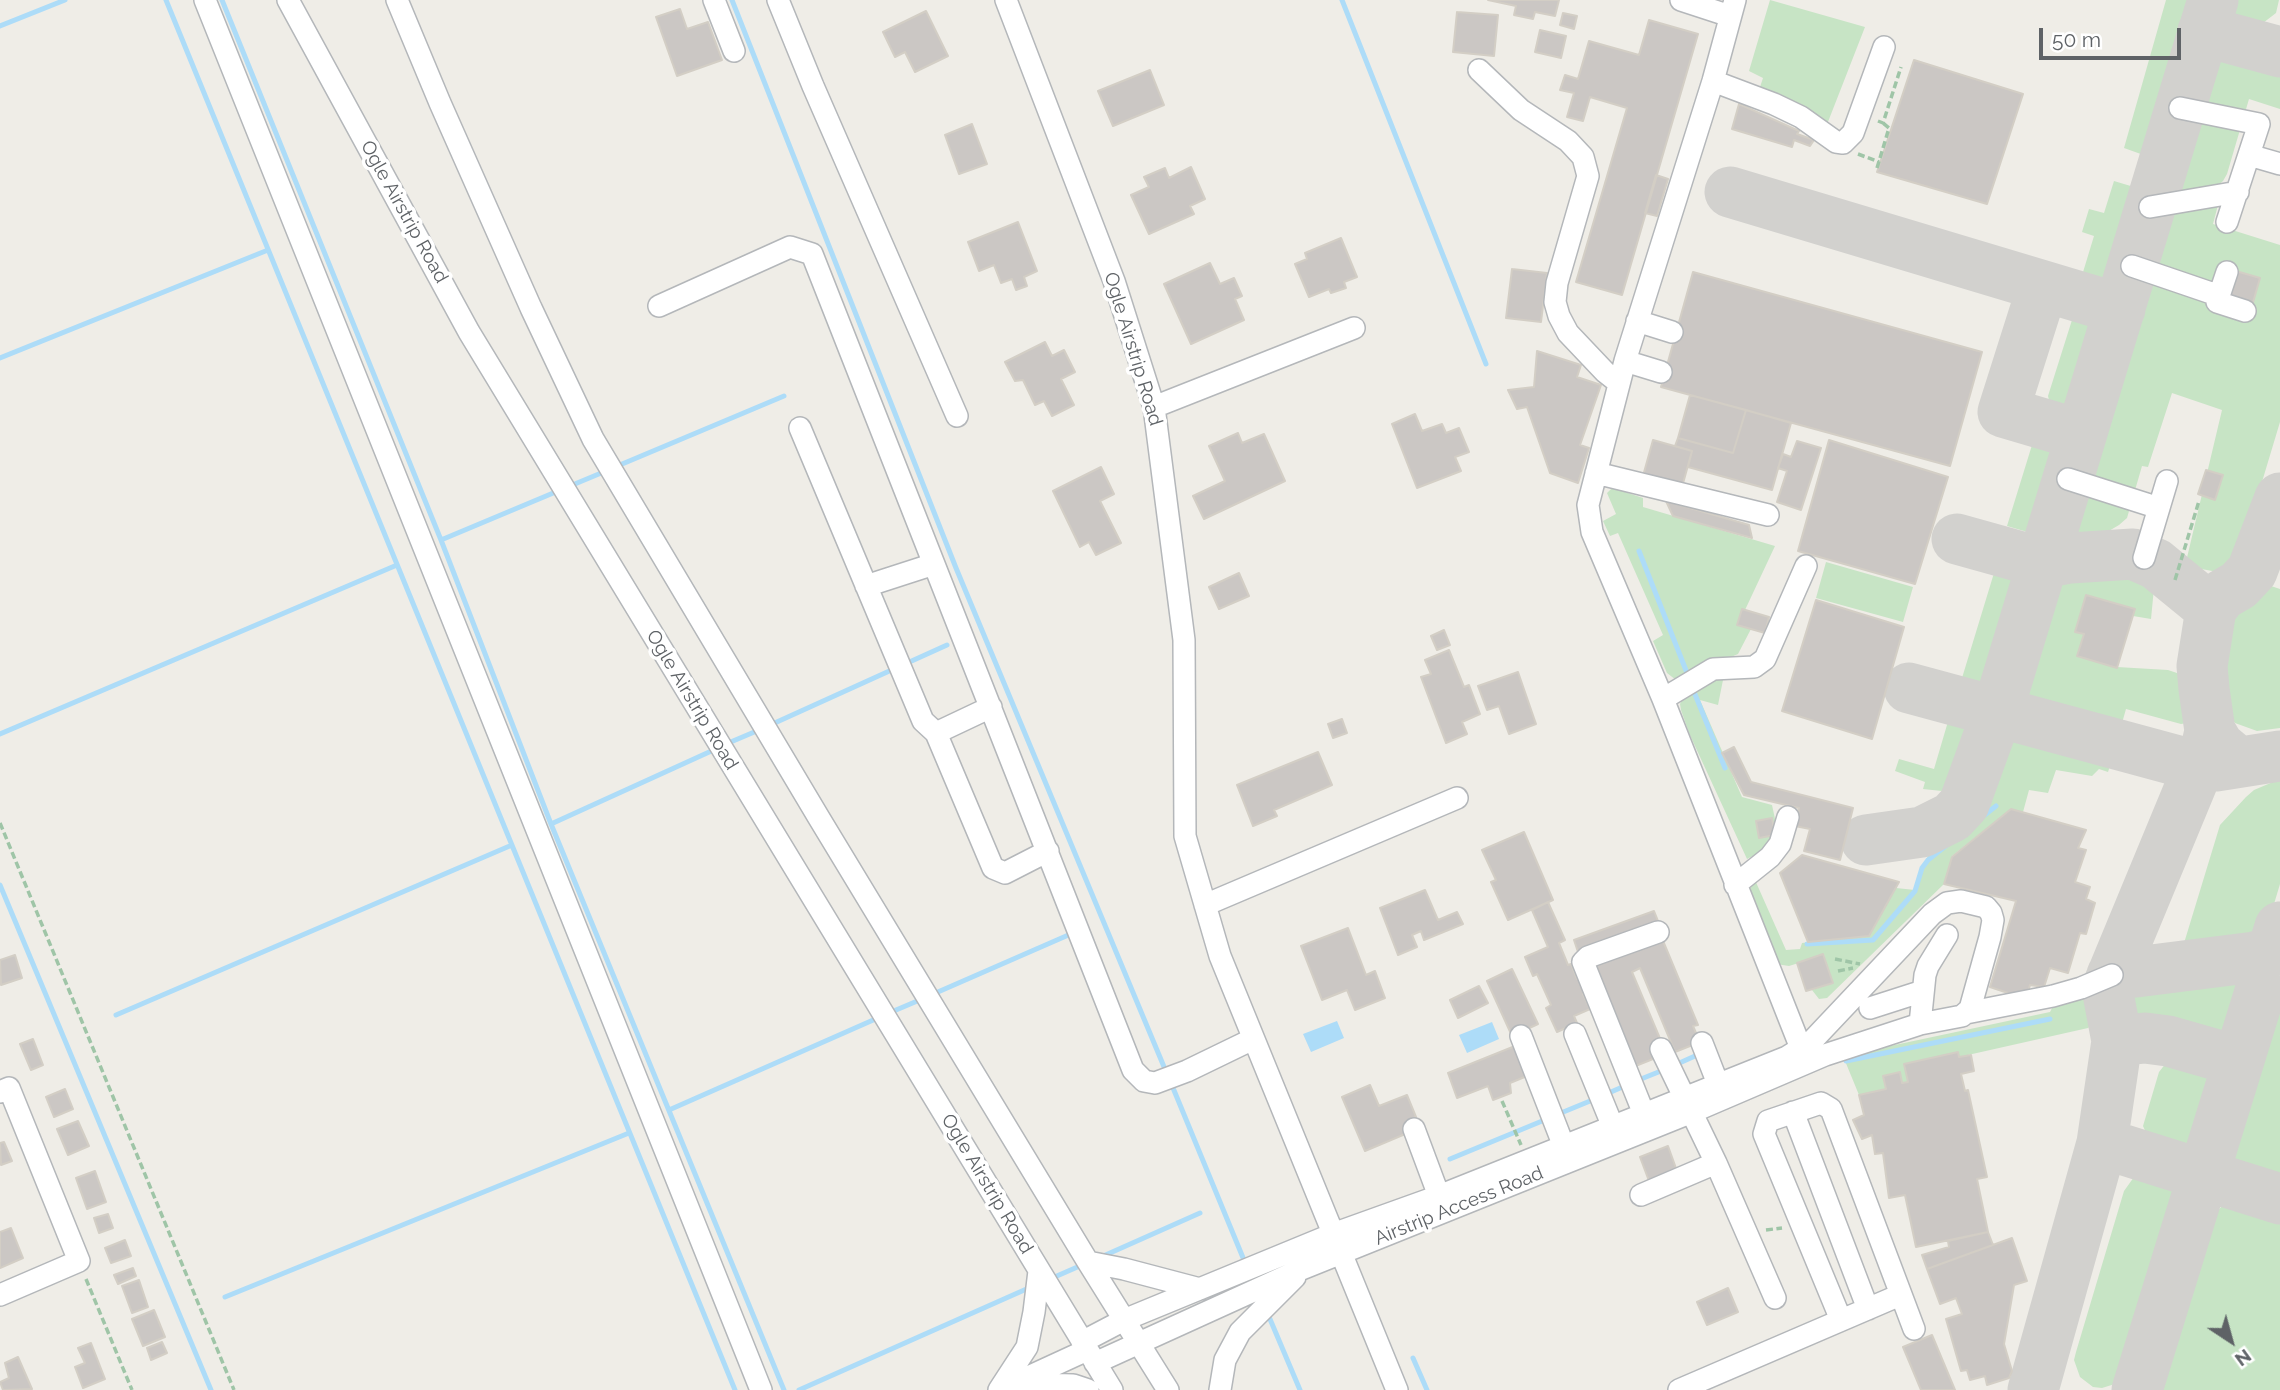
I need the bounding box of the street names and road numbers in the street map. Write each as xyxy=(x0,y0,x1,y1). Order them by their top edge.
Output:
street label: Ogle Airstrip Road xyxy=(355,137,453,287)
street label: Ogle Airstrip Road xyxy=(1099,269,1167,429)
street label: Ogle Airstrip Road xyxy=(641,626,743,774)
street label: Ogle Airstrip Road xyxy=(936,1110,1038,1258)
street label: Airstrip Access Road xyxy=(1371,1162,1547,1250)

